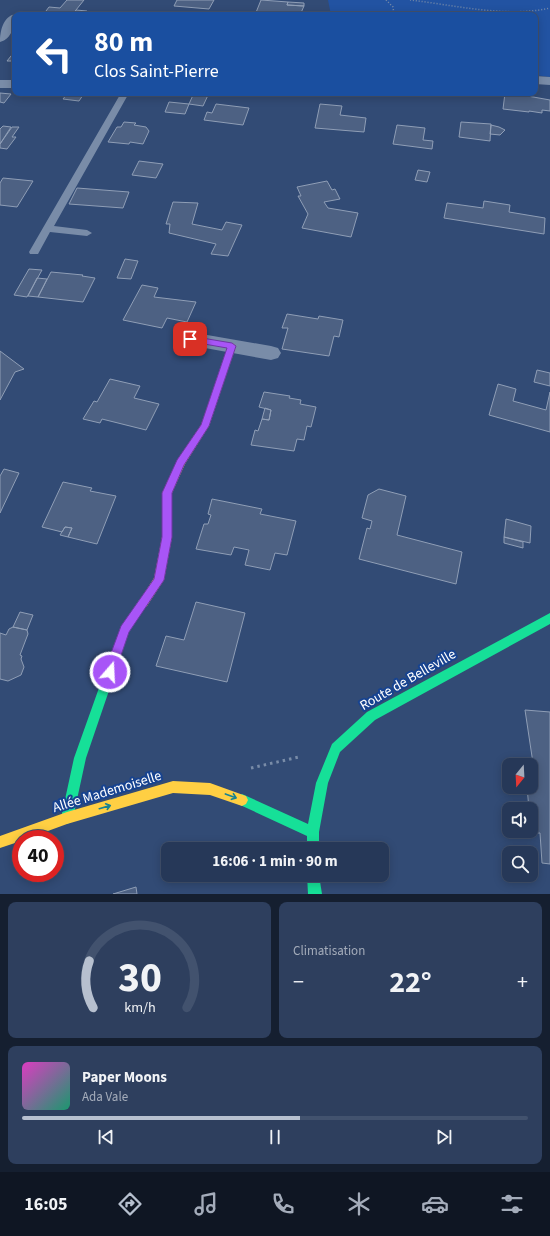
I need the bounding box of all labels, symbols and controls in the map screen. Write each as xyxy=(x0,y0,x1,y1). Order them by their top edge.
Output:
text: 80 m xyxy=(94,22,153,62)
icon: left xyxy=(28,28,80,80)
text: Clos Saint-Pierre xyxy=(94,59,219,84)
pin xyxy=(173,322,207,356)
icon: arrive xyxy=(179,328,201,350)
street label: Route de Belleville xyxy=(356,644,460,716)
position arrow xyxy=(89,651,131,693)
north arrow xyxy=(502,758,538,794)
map controls xyxy=(502,758,538,882)
street label: Allée Mademoiselle xyxy=(50,766,164,818)
one-way arrow xyxy=(224,793,236,801)
button: sound xyxy=(502,802,538,838)
one-way arrow xyxy=(98,803,111,810)
speed limit sign: 40 xyxy=(12,830,64,882)
button: search xyxy=(502,846,538,882)
text: 16:06 · 1 min · 90 m xyxy=(212,851,338,872)
text: Climatisation xyxy=(293,942,365,960)
text: 30 xyxy=(118,948,161,1008)
text: 22° xyxy=(389,961,432,1004)
text: − xyxy=(293,966,304,998)
text: + xyxy=(517,966,528,998)
text: km/h xyxy=(124,997,155,1018)
text: Paper Moons xyxy=(82,1067,167,1088)
text: Ada Vale xyxy=(82,1088,128,1106)
icon: previous xyxy=(95,1126,117,1148)
icon: pause xyxy=(264,1126,286,1148)
icon: next xyxy=(433,1126,455,1148)
icon: directions xyxy=(116,1190,144,1218)
icon: music xyxy=(192,1190,220,1218)
icon: phone xyxy=(269,1190,297,1218)
icon: climate xyxy=(345,1190,373,1218)
icon: car xyxy=(421,1190,449,1218)
icon: filters xyxy=(498,1190,526,1218)
text: 16:05 xyxy=(24,1192,68,1217)

